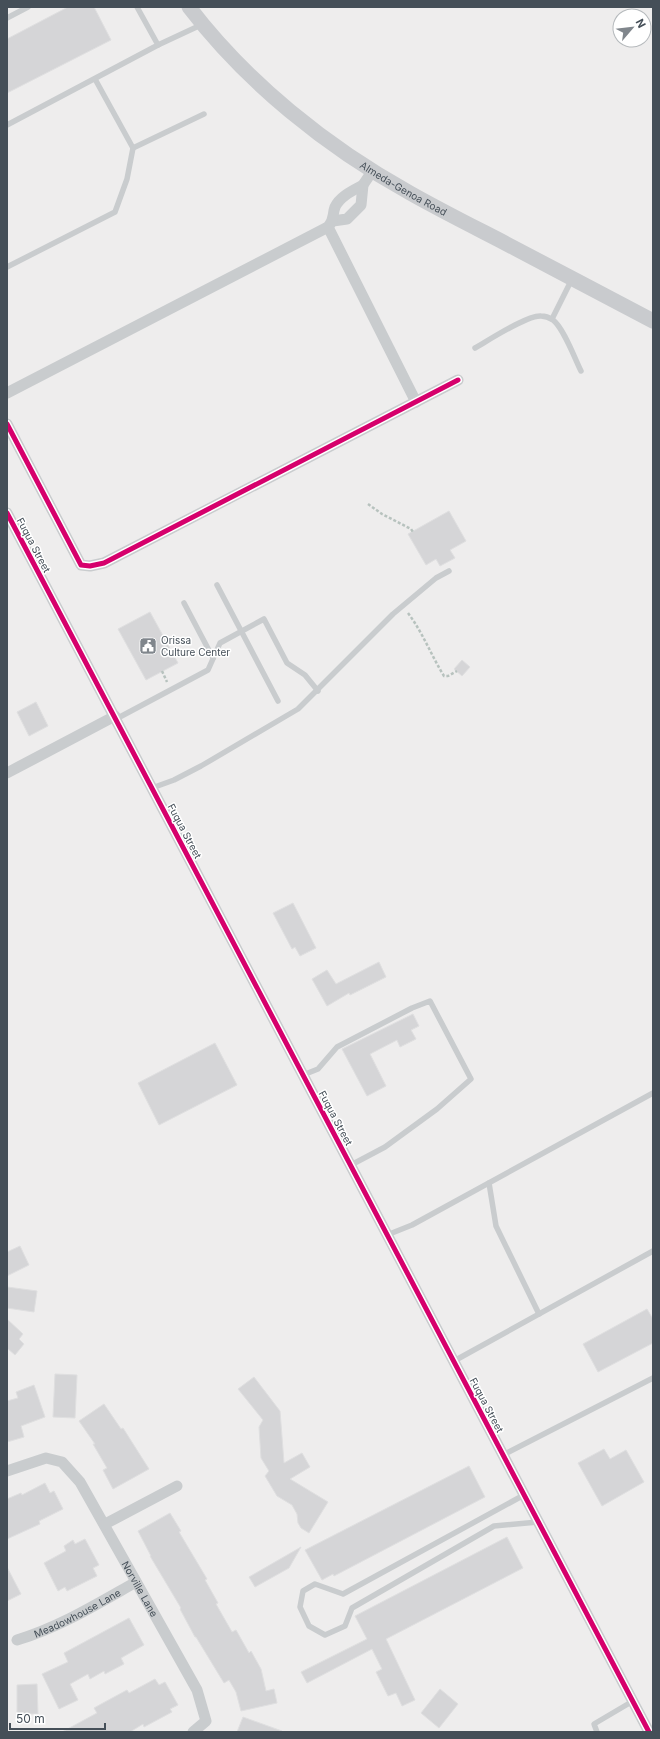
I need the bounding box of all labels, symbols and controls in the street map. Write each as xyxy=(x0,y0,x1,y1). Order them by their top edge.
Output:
north arrow xyxy=(612,8,652,48)
text: N xyxy=(633,16,649,30)
street label: Almeda-Genoa Road xyxy=(358,159,449,218)
street label: Fuqua Street xyxy=(15,516,54,575)
place label: Orissa Culture Center xyxy=(161,634,230,658)
public building icon: Orissa Culture Center xyxy=(138,636,158,656)
street label: Fuqua Street xyxy=(166,802,205,861)
street label: Fuqua Street xyxy=(317,1089,356,1148)
street label: Fuqua Street xyxy=(468,1376,507,1435)
street label: Norville Lane xyxy=(120,1559,161,1619)
street label: Meadowhouse Lane xyxy=(32,1586,123,1640)
scale bar xyxy=(10,1705,105,1731)
text: 50 m xyxy=(16,1711,45,1726)

